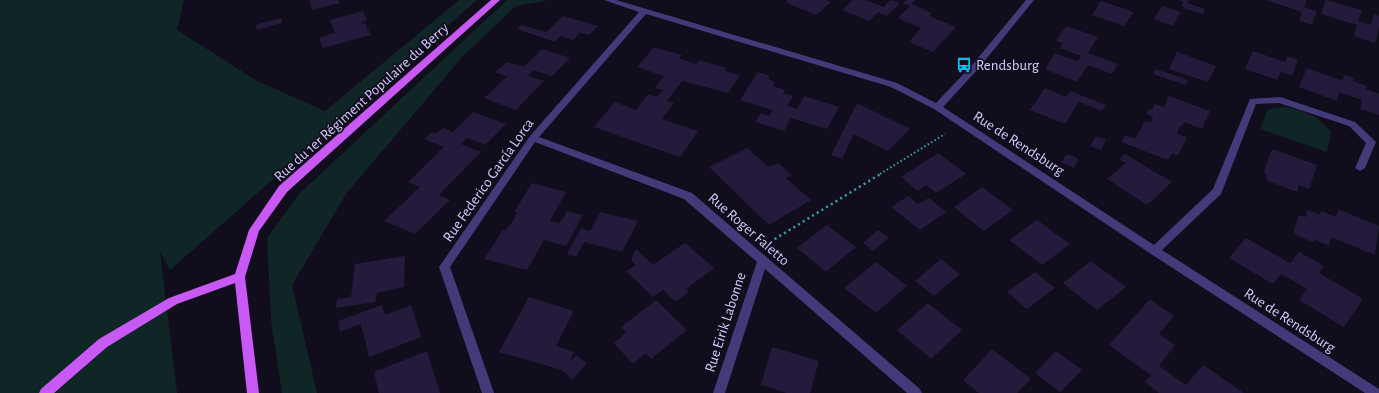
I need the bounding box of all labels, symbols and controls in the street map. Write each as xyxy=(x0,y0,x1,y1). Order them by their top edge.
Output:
street label: Rue du 1er Régiment Populaire du Berry xyxy=(271,20,452,185)
bus stop icon: Rendsburg xyxy=(955,56,973,74)
place label: Rendsburg xyxy=(976,58,1040,73)
street label: Rue de Rendsburg xyxy=(970,108,1068,179)
street label: Rue Federico García Lorca xyxy=(440,116,537,245)
street label: Rue Roger Faletto xyxy=(705,190,792,269)
street label: Rue Eirik Labonne xyxy=(702,270,749,374)
street label: Rue de Rendsburg xyxy=(1241,285,1339,356)

